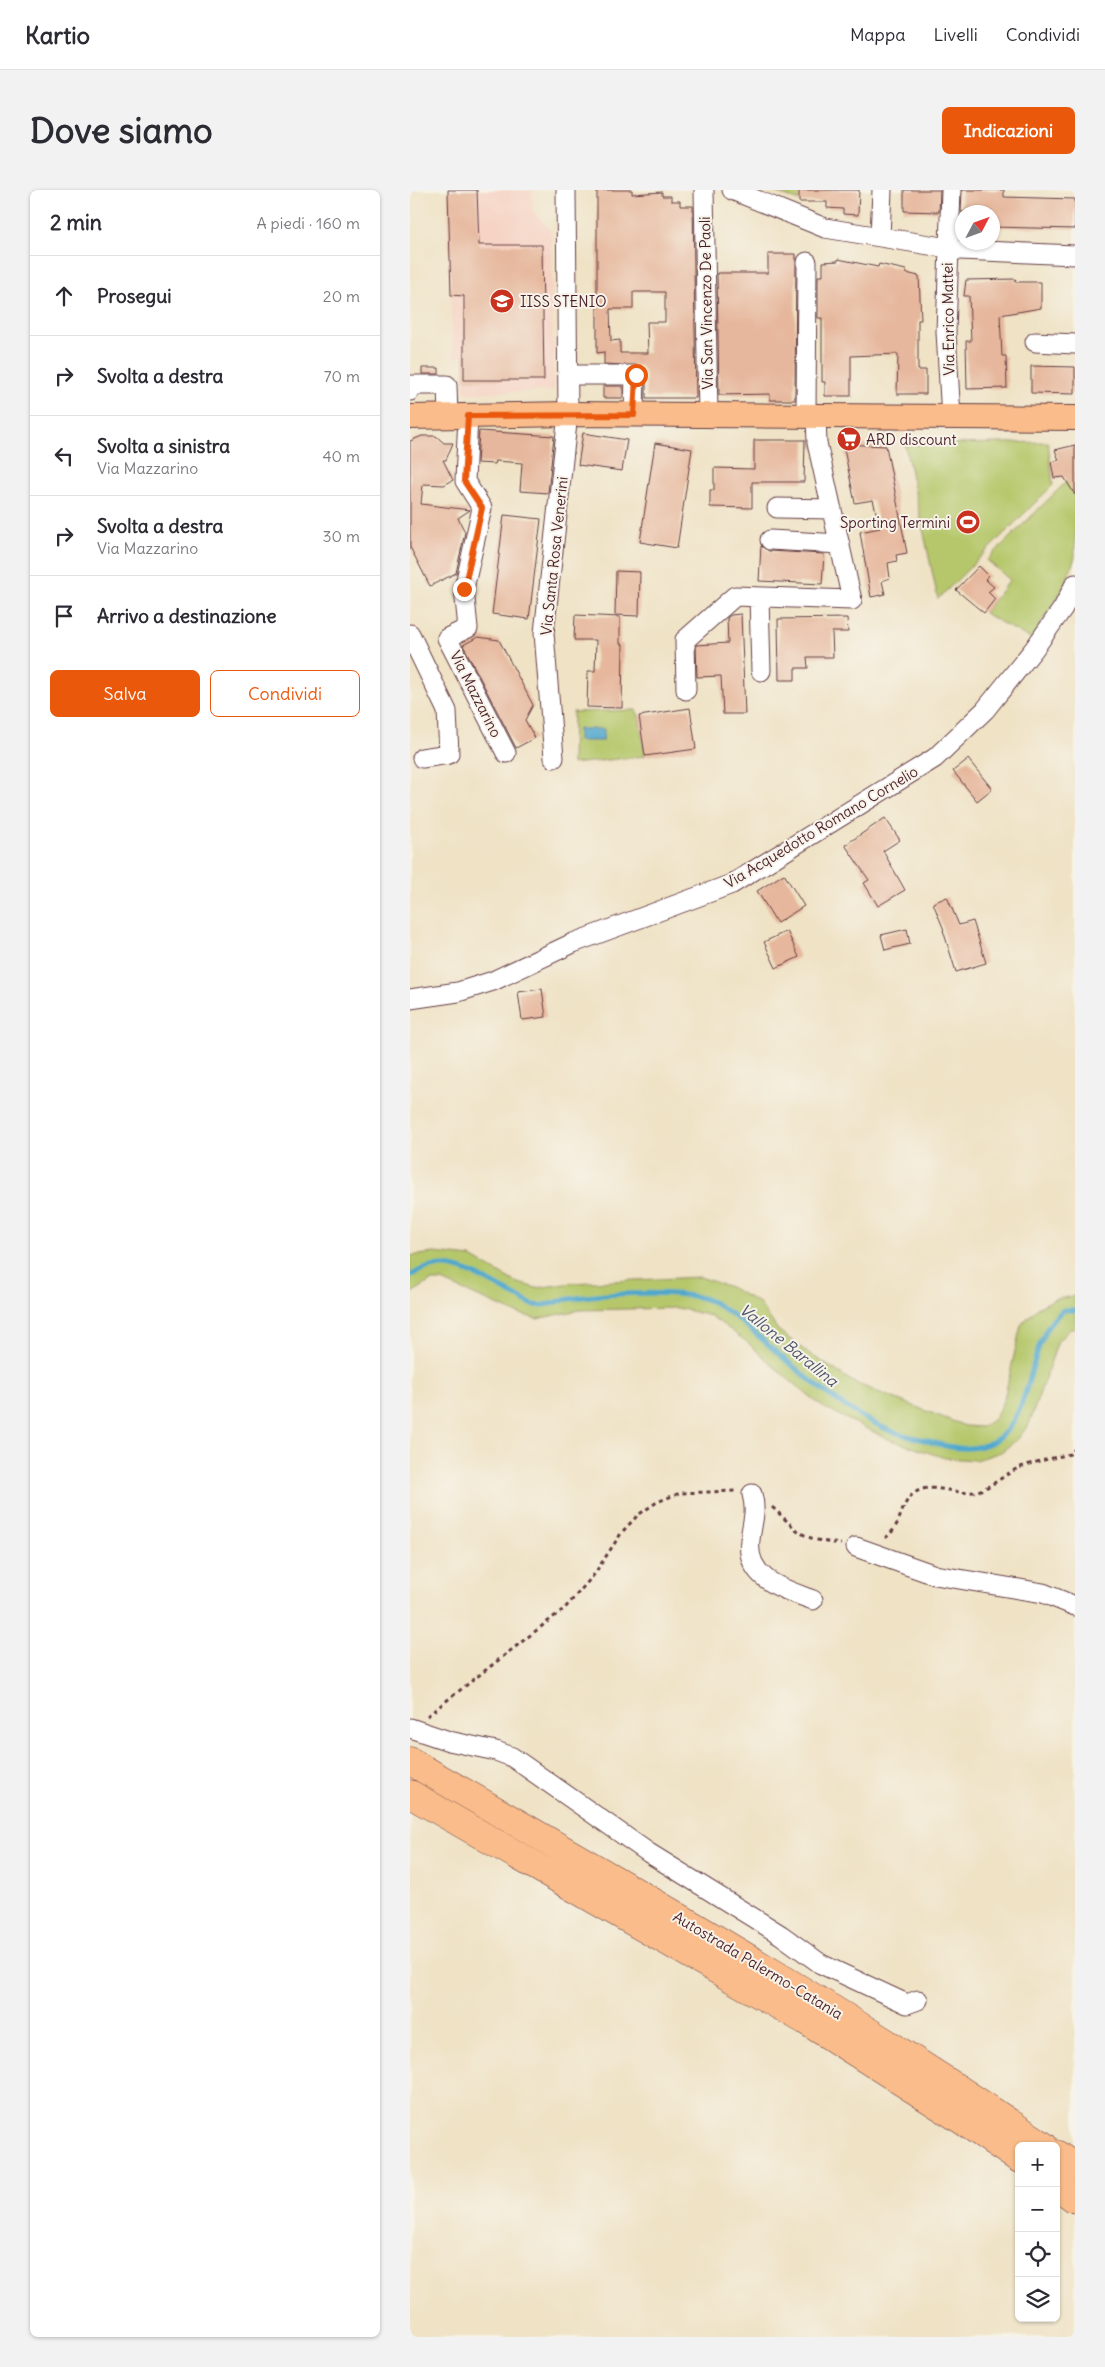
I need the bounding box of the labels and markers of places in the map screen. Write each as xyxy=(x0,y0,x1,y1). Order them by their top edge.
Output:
school or university icon: IISS STENIO xyxy=(489,288,515,314)
place label: IISS STENIO xyxy=(520,292,607,311)
supermarket icon: ARD discount xyxy=(836,426,862,452)
place label: ARD discount xyxy=(866,430,957,449)
sports icon: Sporting Termini xyxy=(955,509,981,535)
place label: Sporting Termini xyxy=(840,513,950,532)

